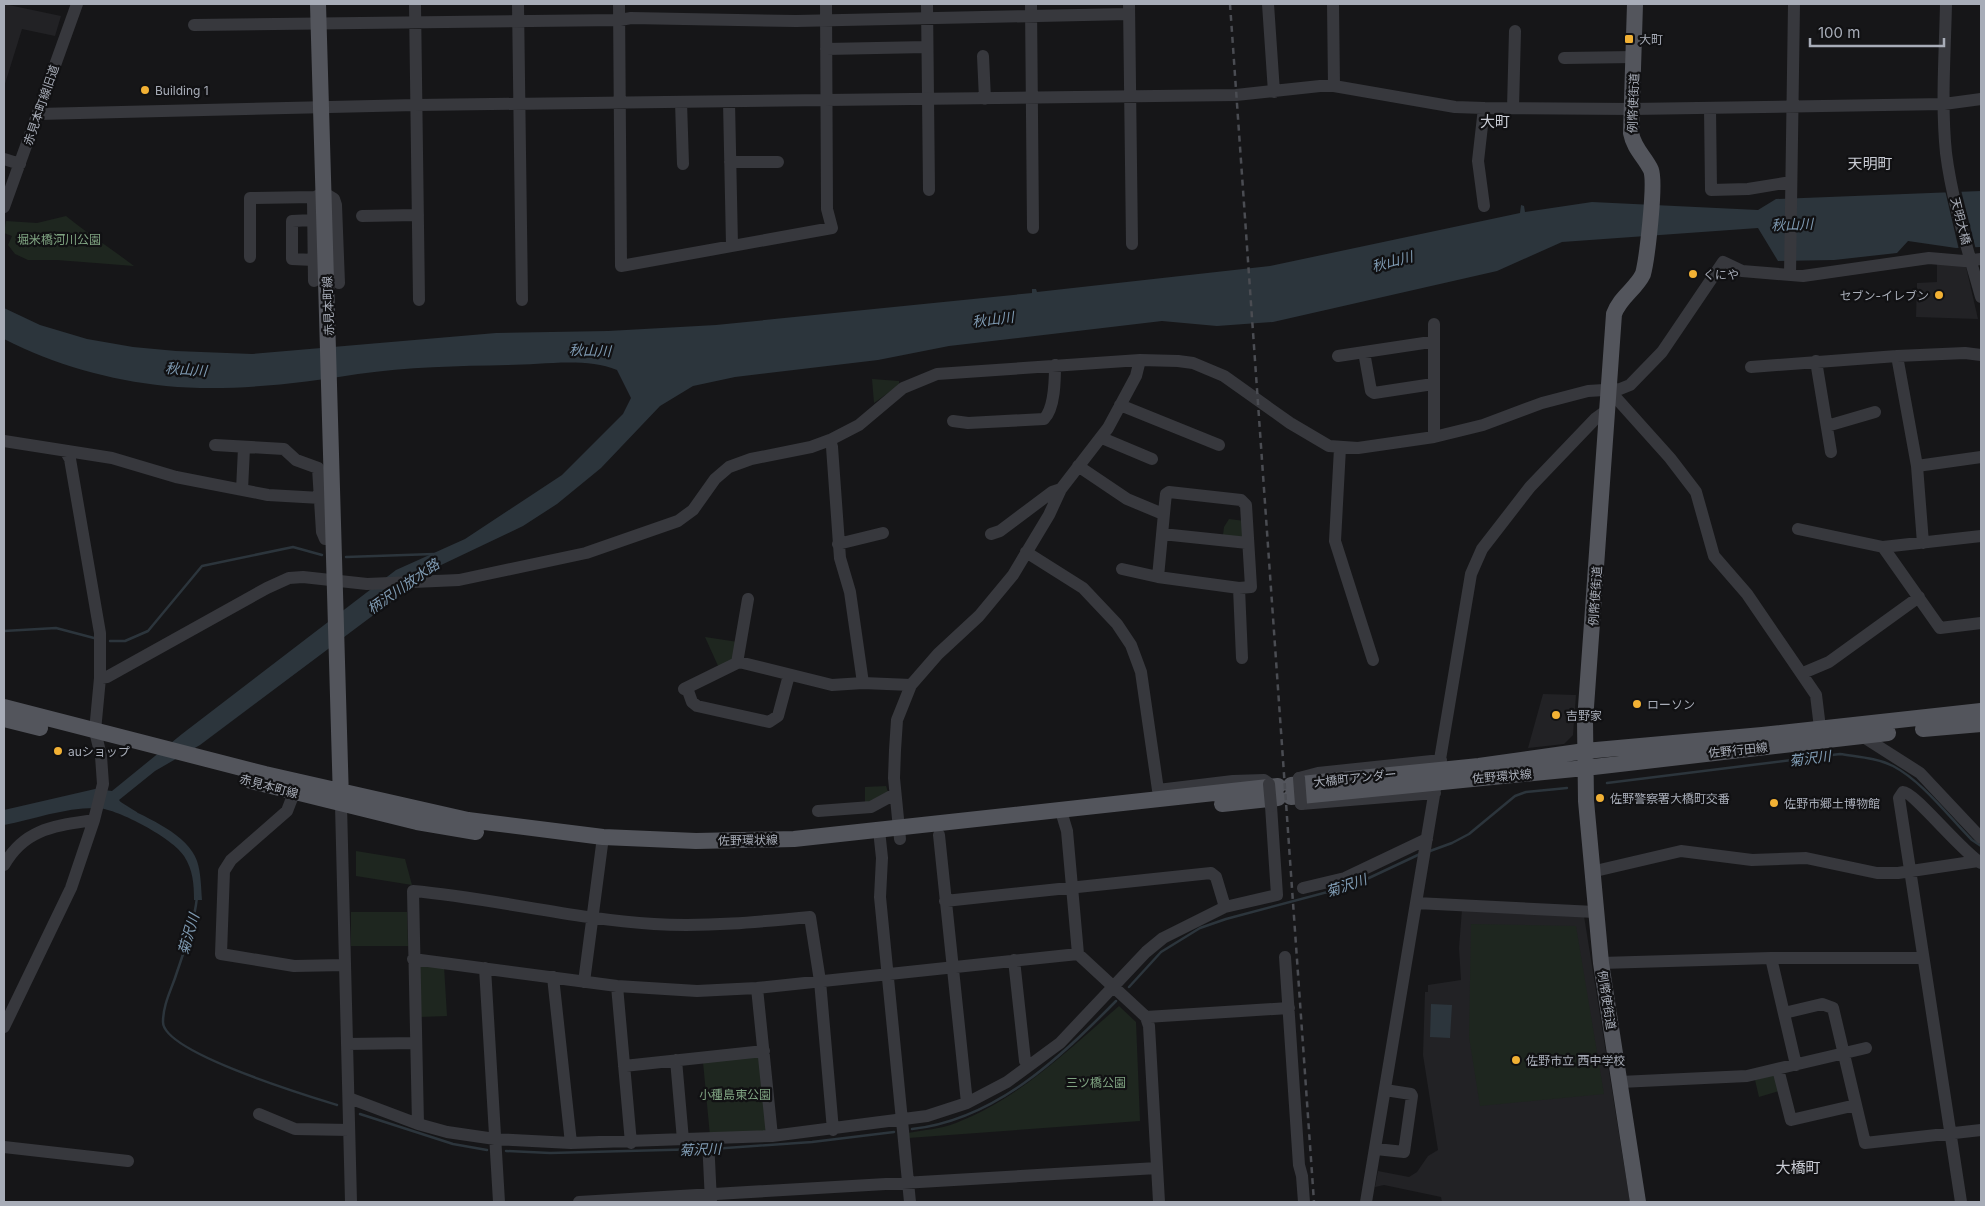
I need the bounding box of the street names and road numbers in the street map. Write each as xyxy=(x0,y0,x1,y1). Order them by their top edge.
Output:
street label: 赤見本町線旧道 xyxy=(20,63,62,147)
street label: 例幣使街道 xyxy=(1624,73,1642,133)
street label: 天明大橋 xyxy=(1948,196,1974,246)
street label: 赤見本町線 xyxy=(319,276,337,336)
street label: 例幣使街道 xyxy=(1585,566,1605,626)
street label: 佐野行田線 xyxy=(1707,739,1769,761)
street label: 大橋町アンダー xyxy=(1313,766,1397,790)
street label: 佐野環状線 xyxy=(1471,766,1533,786)
street label: 赤見本町線 xyxy=(238,771,300,801)
street label: 佐野環状線 xyxy=(718,832,778,848)
street label: 例幣使街道 xyxy=(1595,969,1619,1031)

